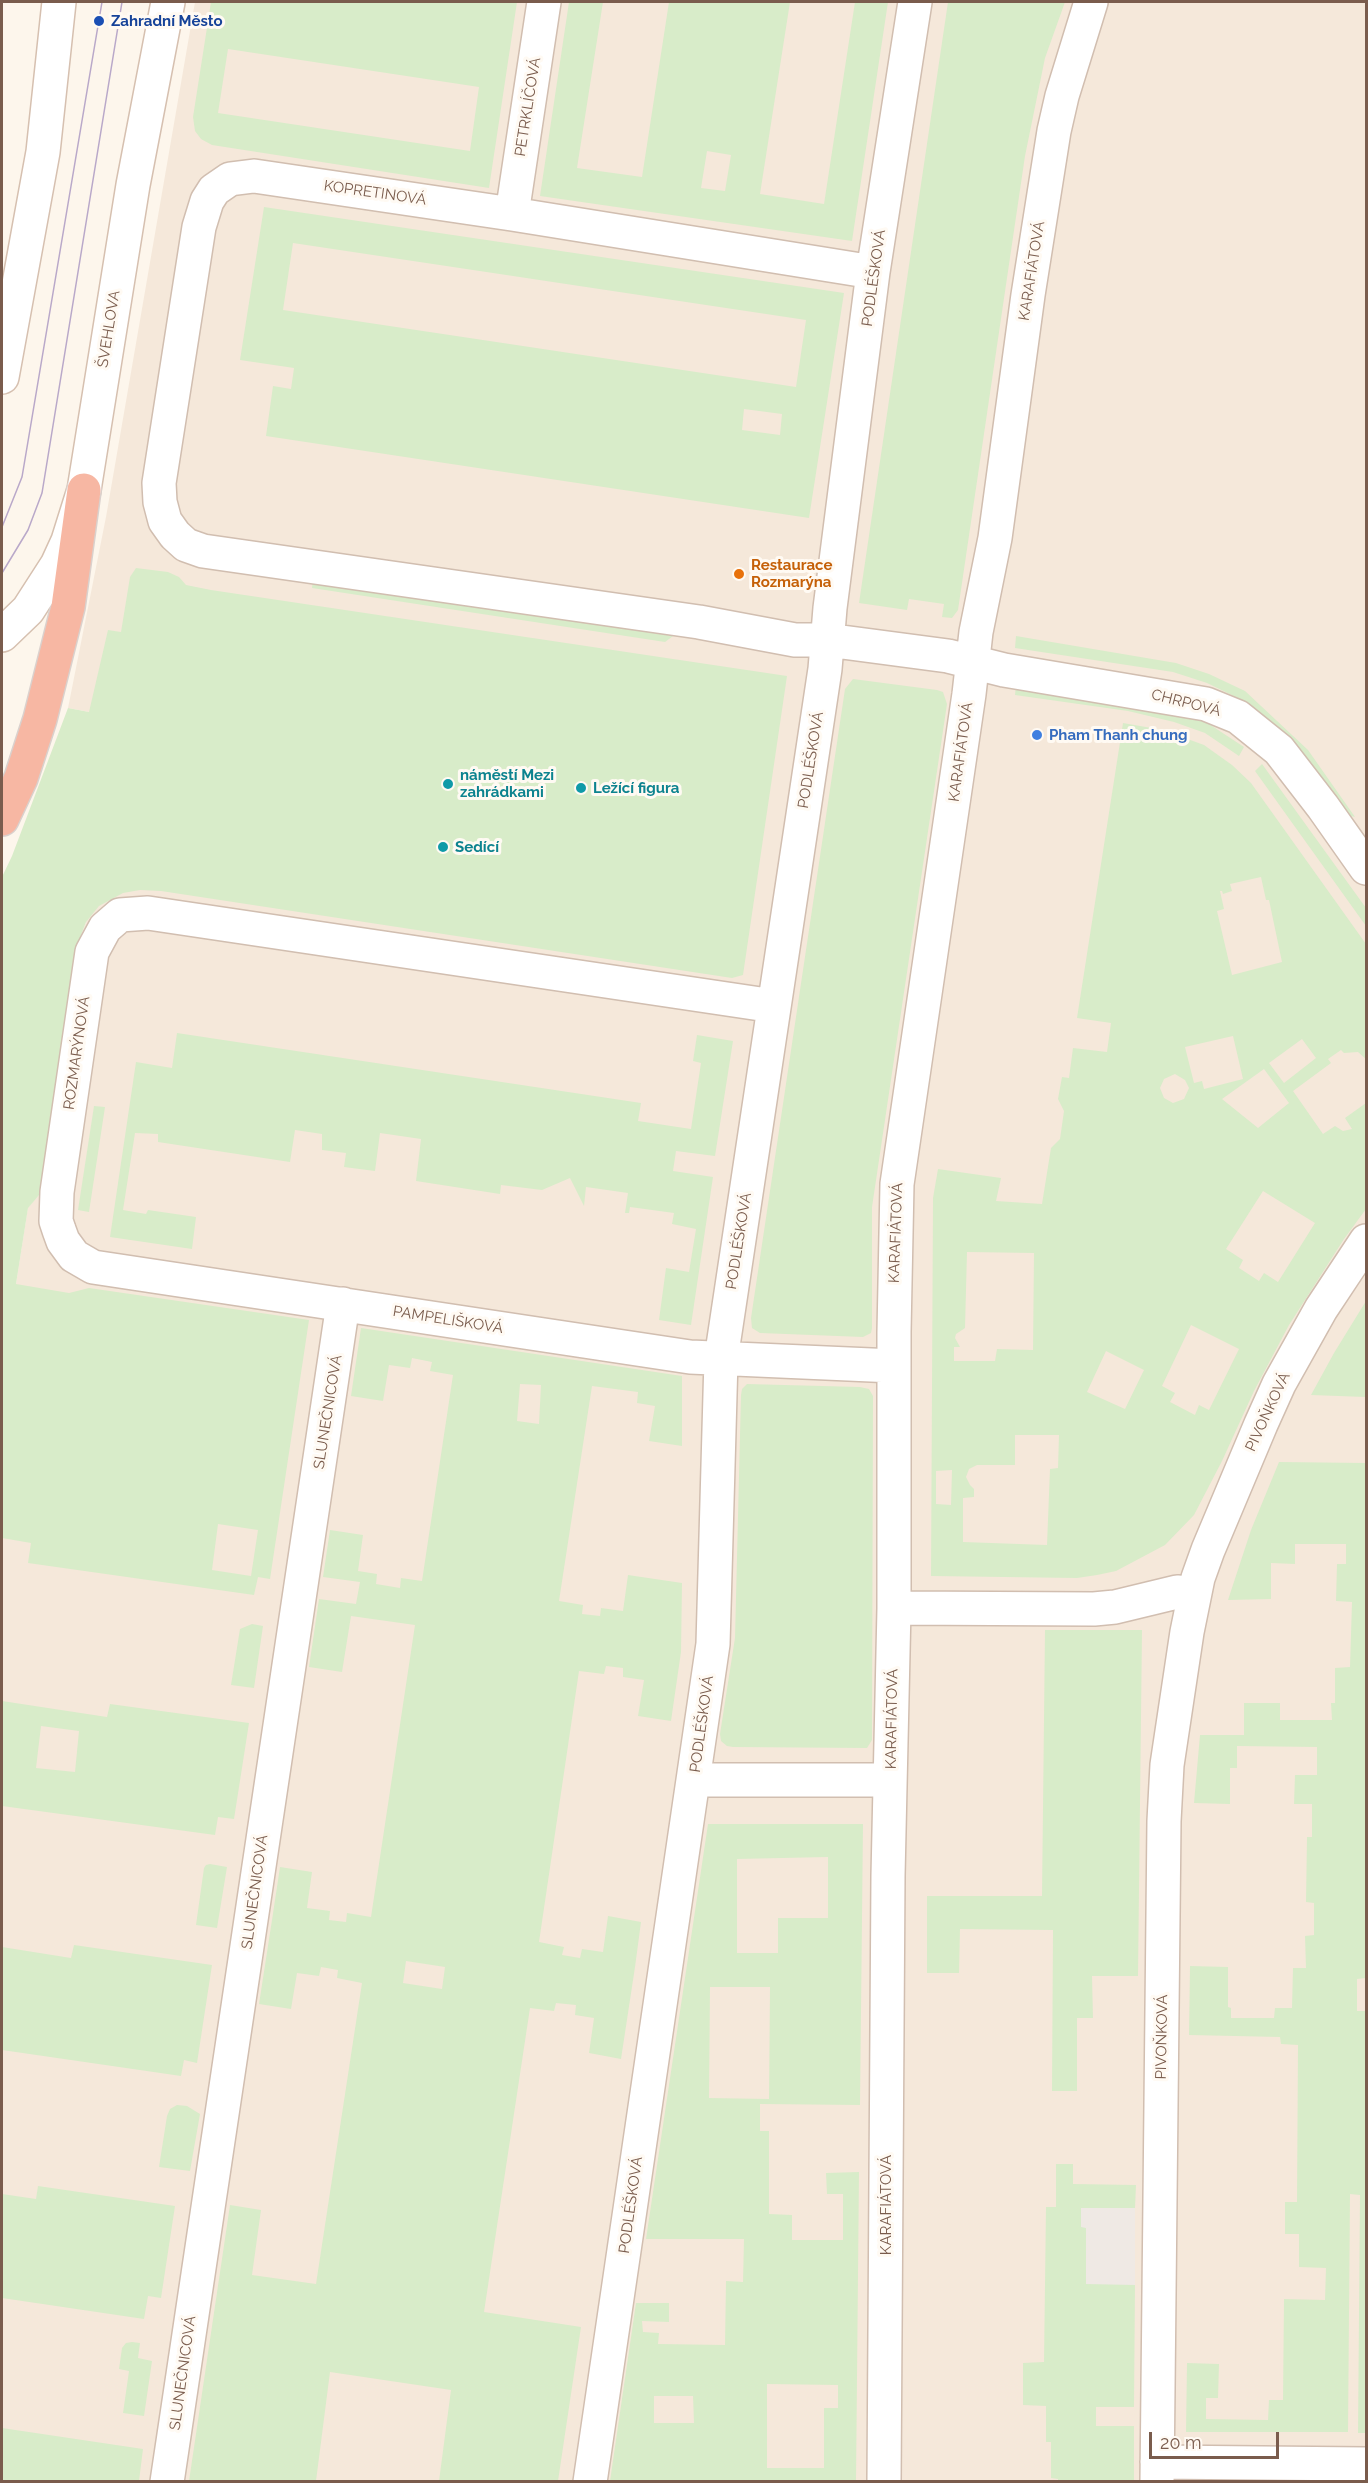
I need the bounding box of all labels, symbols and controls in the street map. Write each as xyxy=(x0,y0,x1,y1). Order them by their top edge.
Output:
place label: Zahradní Město xyxy=(111,12,223,30)
marker: Zahradní Město xyxy=(92,14,106,28)
street label: PETRKLÍČOVÁ xyxy=(511,56,545,158)
street label: KOPRETINOVÁ xyxy=(323,177,427,209)
street label: KARAFIÁTOVÁ xyxy=(1015,220,1049,322)
street label: PODLÉŠKOVÁ xyxy=(858,228,890,328)
street label: ŠVEHLOVA xyxy=(94,289,124,369)
place label: Restaurace Rozmarýna xyxy=(751,556,832,591)
marker: Restaurace Rozmarýna xyxy=(732,567,746,581)
street label: CHRPOVÁ xyxy=(1149,686,1223,720)
street label: KARAFIÁTOVÁ xyxy=(945,701,977,803)
street label: PODLÉŠKOVÁ xyxy=(794,710,828,810)
place label: Pham Thanh chung xyxy=(1049,726,1188,744)
marker: Pham Thanh chung xyxy=(1030,728,1044,742)
place label: náměstí Mezi zahrádkami xyxy=(460,766,554,801)
marker: náměstí Mezi zahrádkami xyxy=(441,777,455,791)
place label: Ležící figura xyxy=(593,779,679,797)
marker: Ležící figura xyxy=(574,781,588,795)
place label: Sedící xyxy=(455,838,499,856)
marker: Sedící xyxy=(436,840,450,854)
street label: ROZMARÝNOVÁ xyxy=(60,995,94,1111)
street label: KARAFIÁTOVÁ xyxy=(885,1182,907,1284)
street label: PODLÉŠKOVÁ xyxy=(722,1191,756,1291)
street label: PAMPELIŠKOVÁ xyxy=(392,1302,504,1338)
street label: SLUNEČNICOVÁ xyxy=(310,1354,346,1470)
street label: PIVOŇKOVÁ xyxy=(1242,1370,1294,1454)
street label: KARAFIÁTOVÁ xyxy=(882,1669,902,1769)
street label: PODLÉŠKOVÁ xyxy=(686,1674,718,1774)
street label: SLUNEČNICOVÁ xyxy=(238,1834,272,1950)
street label: PIVOŇKOVÁ xyxy=(1152,1994,1172,2080)
street label: PODLÉŠKOVÁ xyxy=(615,2155,647,2255)
street label: KARAFIÁTOVÁ xyxy=(877,2155,895,2255)
street label: SLUNEČNICOVÁ xyxy=(166,2315,200,2431)
scale bar xyxy=(1152,2420,1282,2458)
text: 20 m xyxy=(1160,2432,1202,2453)

